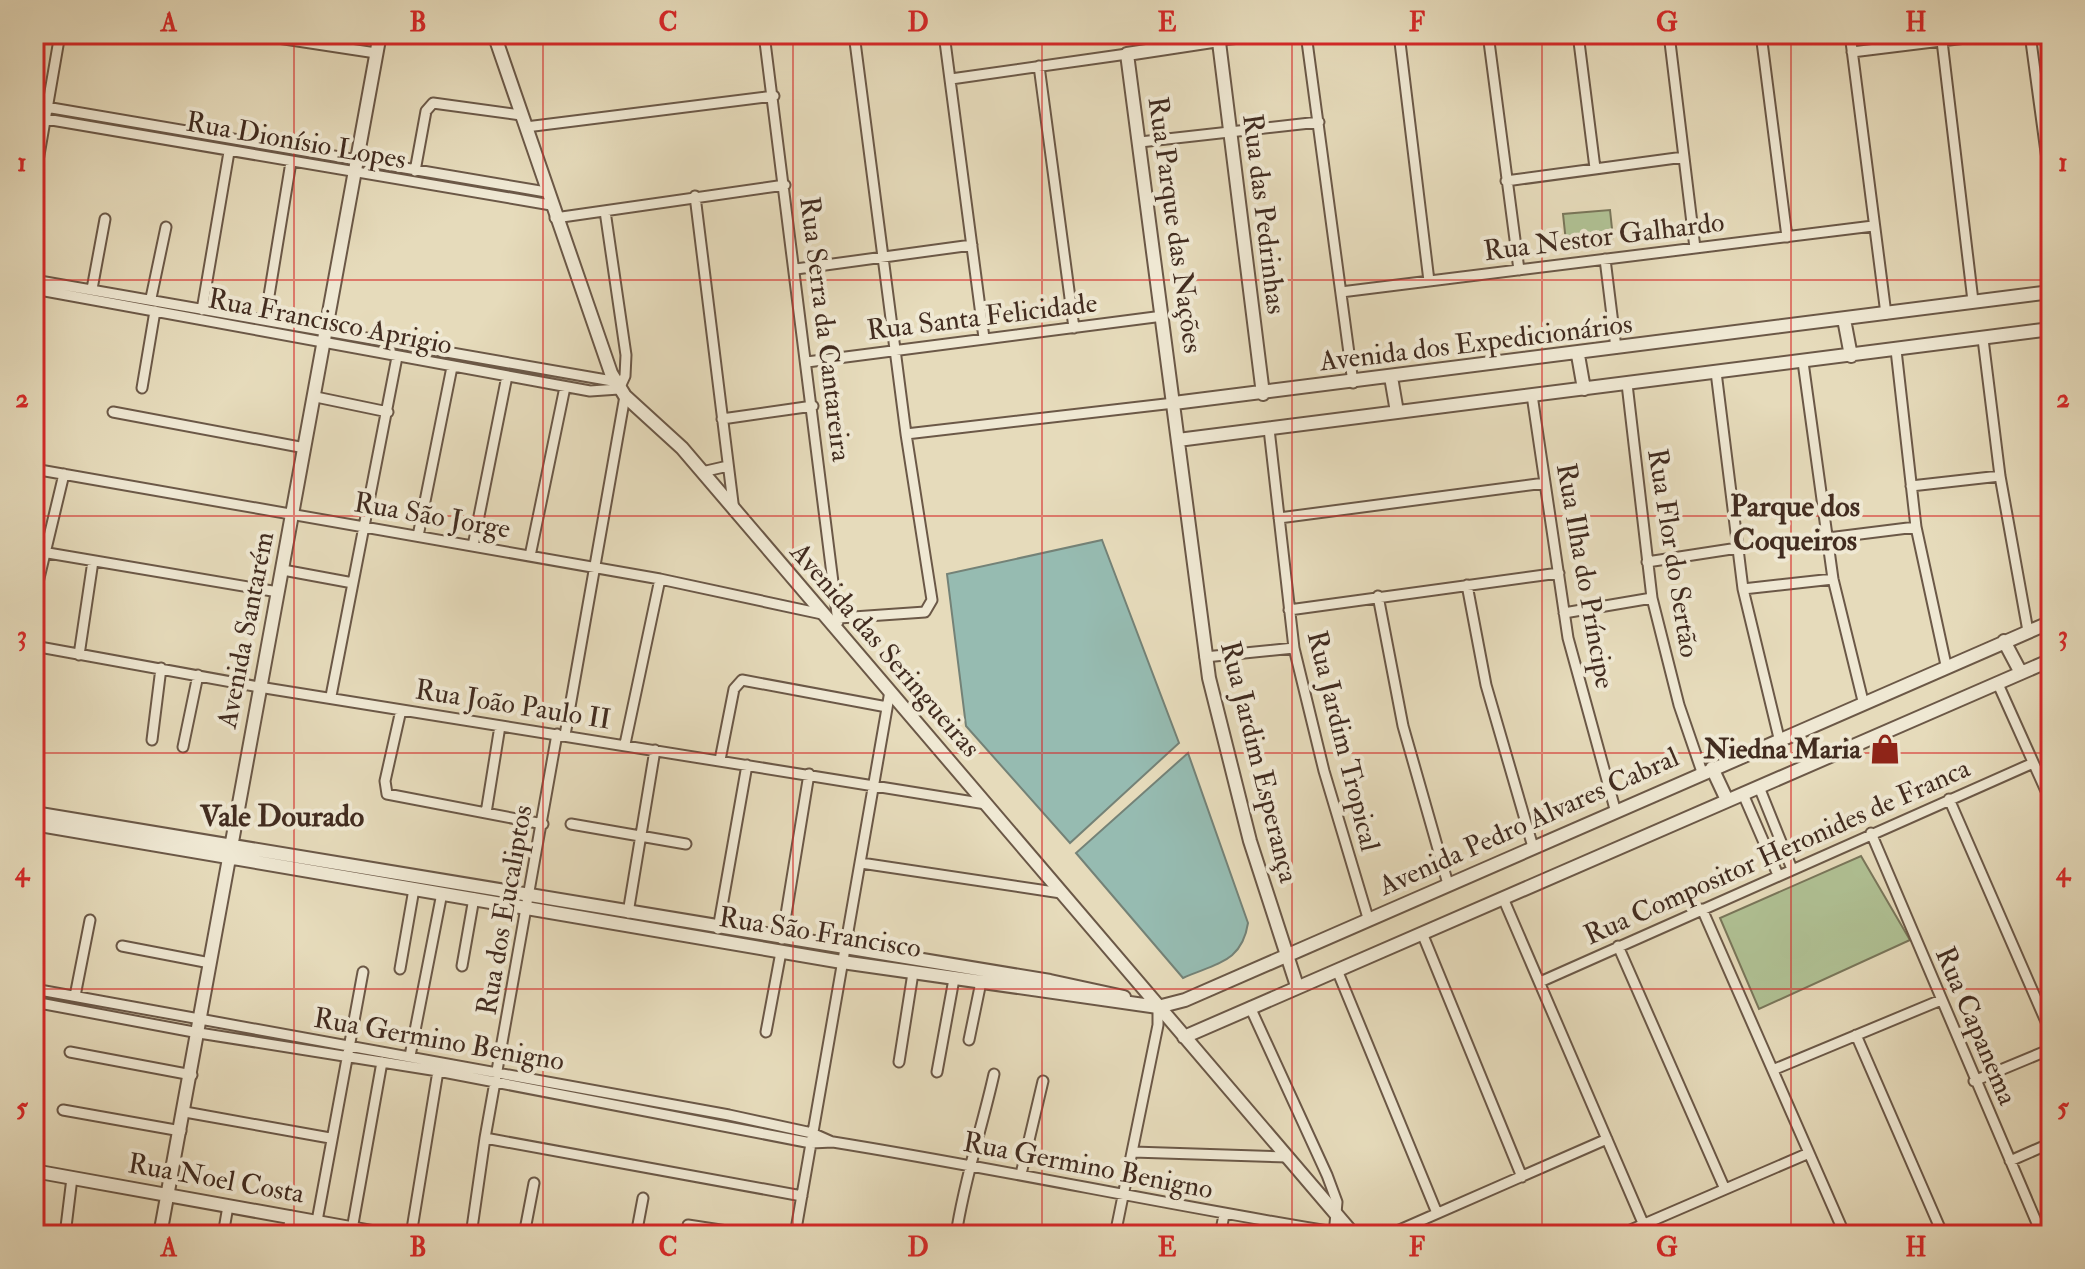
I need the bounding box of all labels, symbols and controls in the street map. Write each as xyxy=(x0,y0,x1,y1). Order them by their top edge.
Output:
text: A xyxy=(160,7,178,39)
text: B xyxy=(409,7,427,39)
text: C xyxy=(658,7,678,39)
text: D xyxy=(907,7,929,39)
text: E xyxy=(1158,7,1177,39)
text: F xyxy=(1409,7,1426,39)
text: G xyxy=(1656,7,1678,39)
text: H xyxy=(1905,7,1927,39)
street label: Rua Parque das Nações xyxy=(1140,94,1210,356)
street label: Rua Dionísio Lopes xyxy=(183,104,409,178)
street label: Rua das Pedrinhas xyxy=(1234,112,1294,316)
text: 1 xyxy=(17,147,27,179)
text: 1 xyxy=(2058,147,2068,179)
street label: Rua Serra da Cantareira xyxy=(791,195,859,464)
street label: Rua Nestor Galhardo xyxy=(1482,205,1726,269)
street label: Rua Francisco Aprigio xyxy=(205,281,455,363)
street label: Rua Santa Felicidade xyxy=(865,285,1100,349)
street label: Avenida dos Expedicionários xyxy=(1317,306,1634,380)
text: 2 xyxy=(15,383,29,415)
text: 2 xyxy=(2056,383,2070,415)
street label: Rua Flor do Sertão xyxy=(1639,446,1707,660)
street label: Rua Ilha do Príncipe xyxy=(1548,461,1622,692)
street label: Rua São Jorge xyxy=(351,485,513,547)
district label: Parque dos Coqueiros xyxy=(1730,488,1860,559)
street label: Avenida Santarém xyxy=(210,529,282,732)
street label: Avenida das Seringueiras xyxy=(782,535,988,765)
text: 3 xyxy=(17,620,27,652)
text: 3 xyxy=(2058,620,2068,652)
street label: Rua Jardim Tropical xyxy=(1299,627,1387,855)
street label: Rua Jardim Esperança xyxy=(1212,638,1306,887)
street label: Rua João Paulo II xyxy=(413,672,613,738)
place label: Niedna Maria xyxy=(1703,732,1862,767)
shop icon: Niedna Maria xyxy=(1868,732,1902,766)
street label: Avenida Pedro Alvares Cabral xyxy=(1373,740,1685,904)
street label: Rua Compositor Heronides de Franca xyxy=(1579,751,1976,953)
district label: Vale Dourado xyxy=(199,798,364,835)
street label: Rua dos Eucaliptos xyxy=(469,802,541,1018)
text: 4 xyxy=(14,856,31,888)
text: 4 xyxy=(2055,856,2072,888)
street label: Rua São Francisco xyxy=(716,900,924,966)
street label: Rua Capanema xyxy=(1927,942,2025,1111)
street label: Rua Germino Benigno xyxy=(311,1001,567,1079)
text: 5 xyxy=(16,1092,28,1124)
text: 5 xyxy=(2057,1092,2069,1124)
street label: Rua Germino Benigno xyxy=(960,1125,1216,1207)
street label: Rua Noel Costa xyxy=(125,1146,307,1212)
text: A xyxy=(160,1232,178,1264)
text: B xyxy=(409,1232,427,1264)
text: C xyxy=(658,1232,678,1264)
text: D xyxy=(907,1232,929,1264)
text: E xyxy=(1158,1232,1177,1264)
text: F xyxy=(1409,1232,1426,1264)
text: G xyxy=(1656,1232,1678,1264)
text: H xyxy=(1905,1232,1927,1264)

